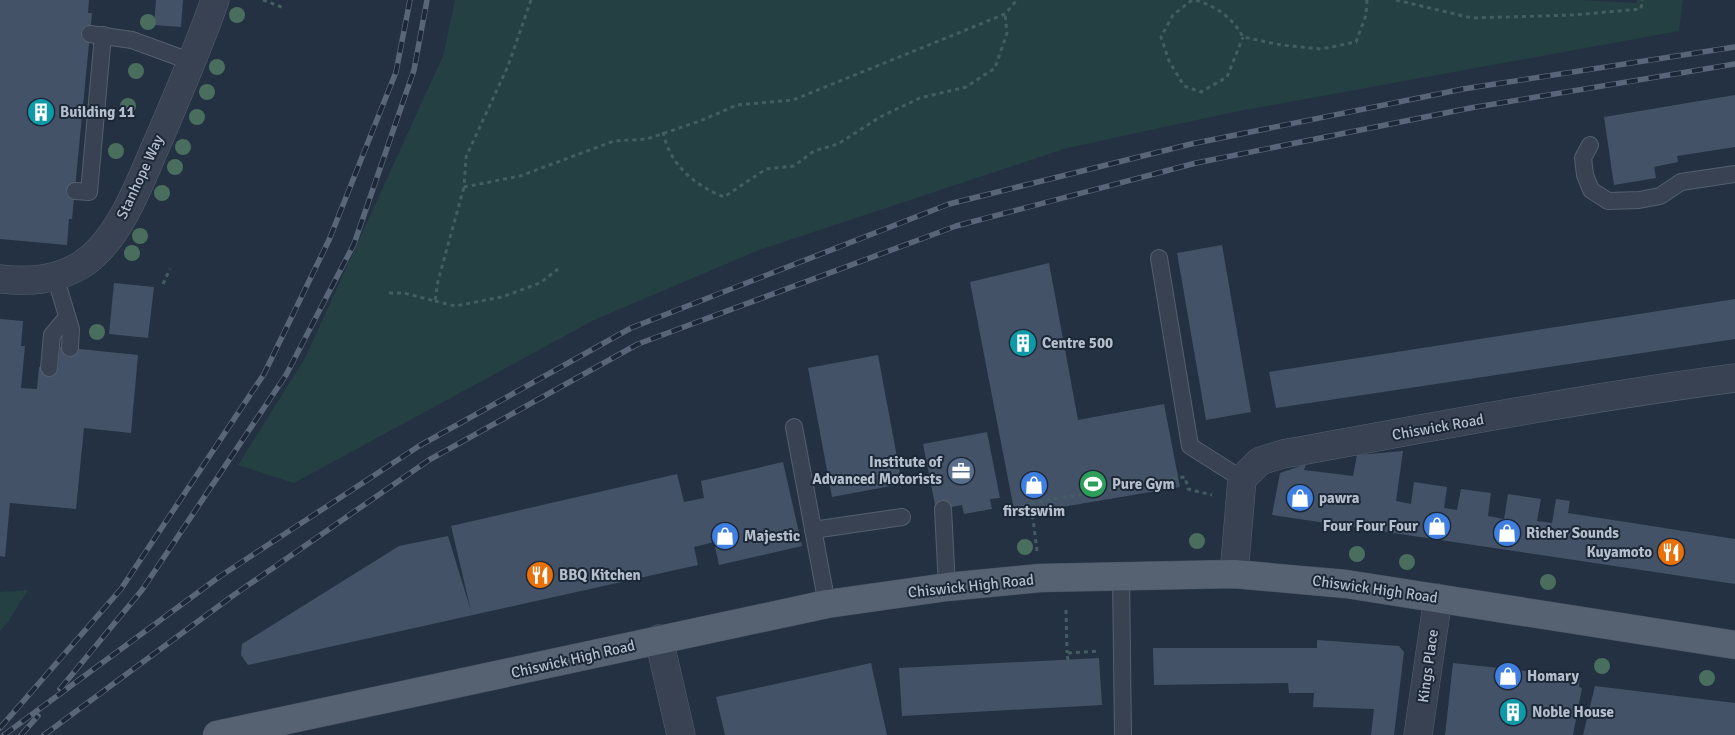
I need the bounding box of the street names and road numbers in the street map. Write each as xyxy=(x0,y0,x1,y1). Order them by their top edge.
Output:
street label: Stanhope Way xyxy=(113,132,167,222)
street label: Chiswick Road xyxy=(1391,410,1485,444)
street label: Chiswick High Road xyxy=(907,570,1035,602)
street label: Chiswick High Road xyxy=(1311,571,1439,607)
street label: Kings Place xyxy=(1414,628,1442,704)
street label: Chiswick High Road xyxy=(509,636,637,682)

